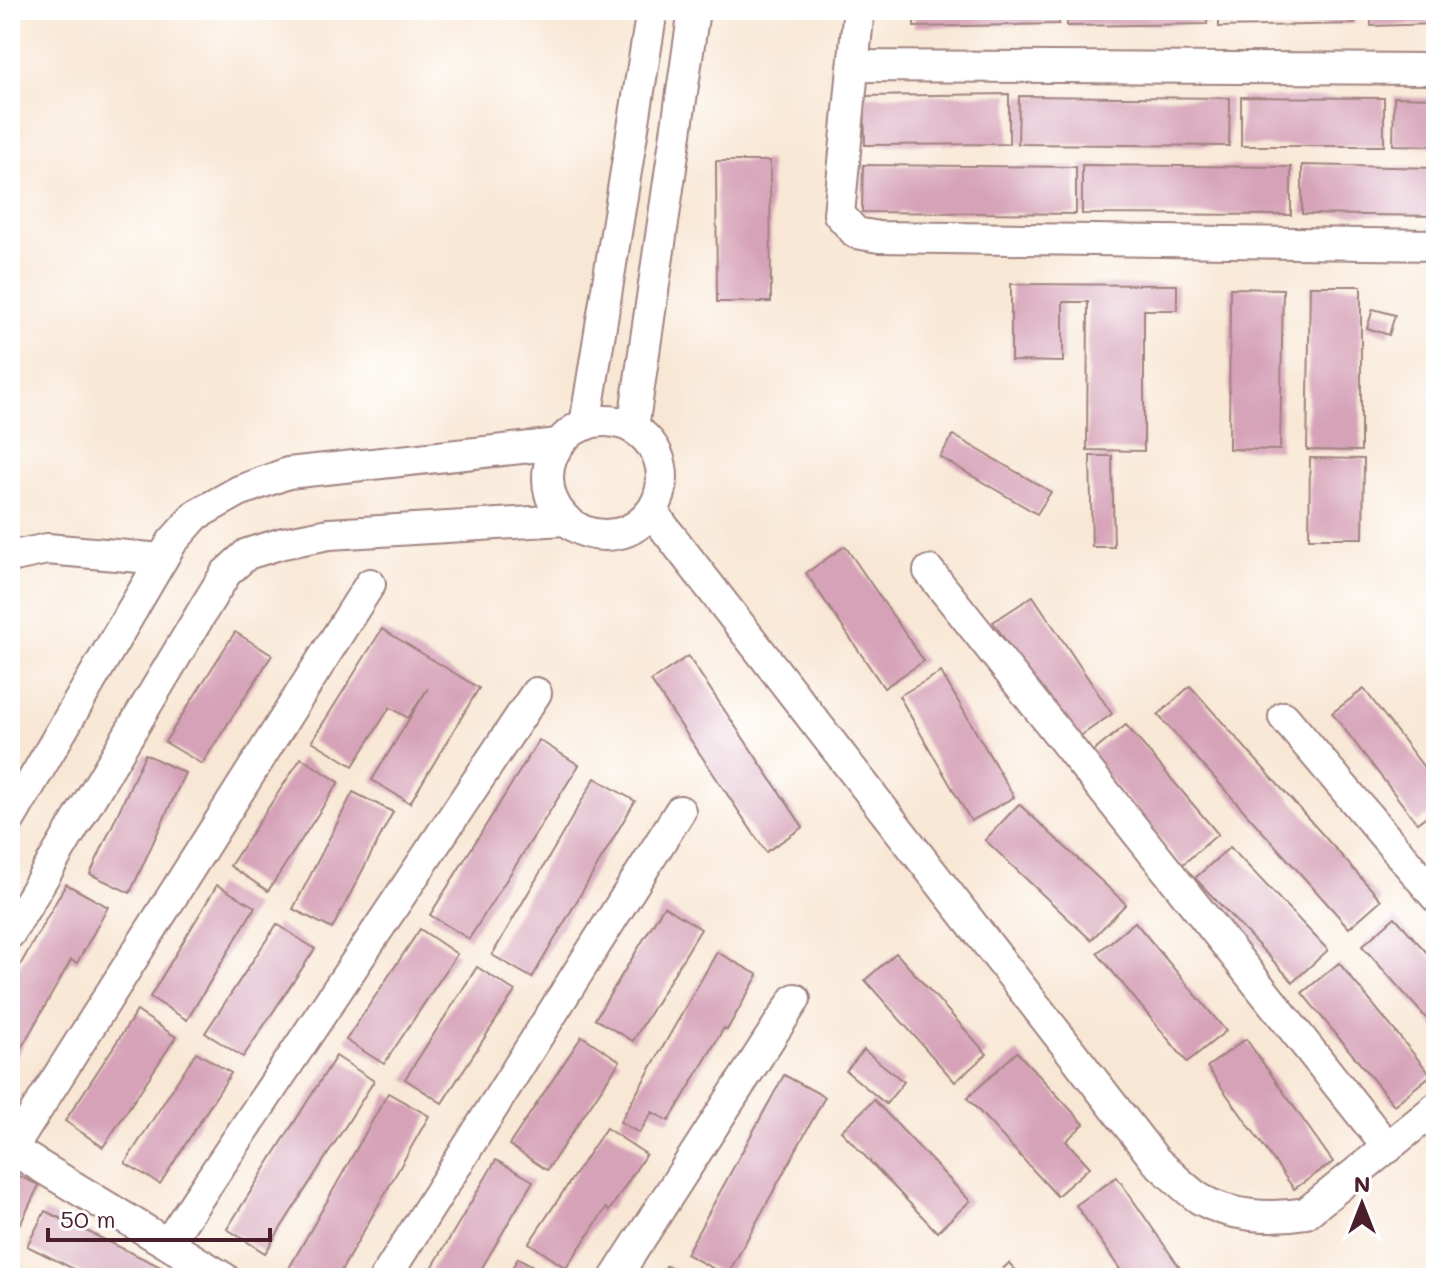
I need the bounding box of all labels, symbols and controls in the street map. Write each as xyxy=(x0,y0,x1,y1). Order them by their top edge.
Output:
north arrow xyxy=(1322,1164,1402,1244)
text: N xyxy=(1354,1169,1370,1198)
scale bar xyxy=(48,1192,270,1242)
text: 50 m xyxy=(60,1203,116,1234)

